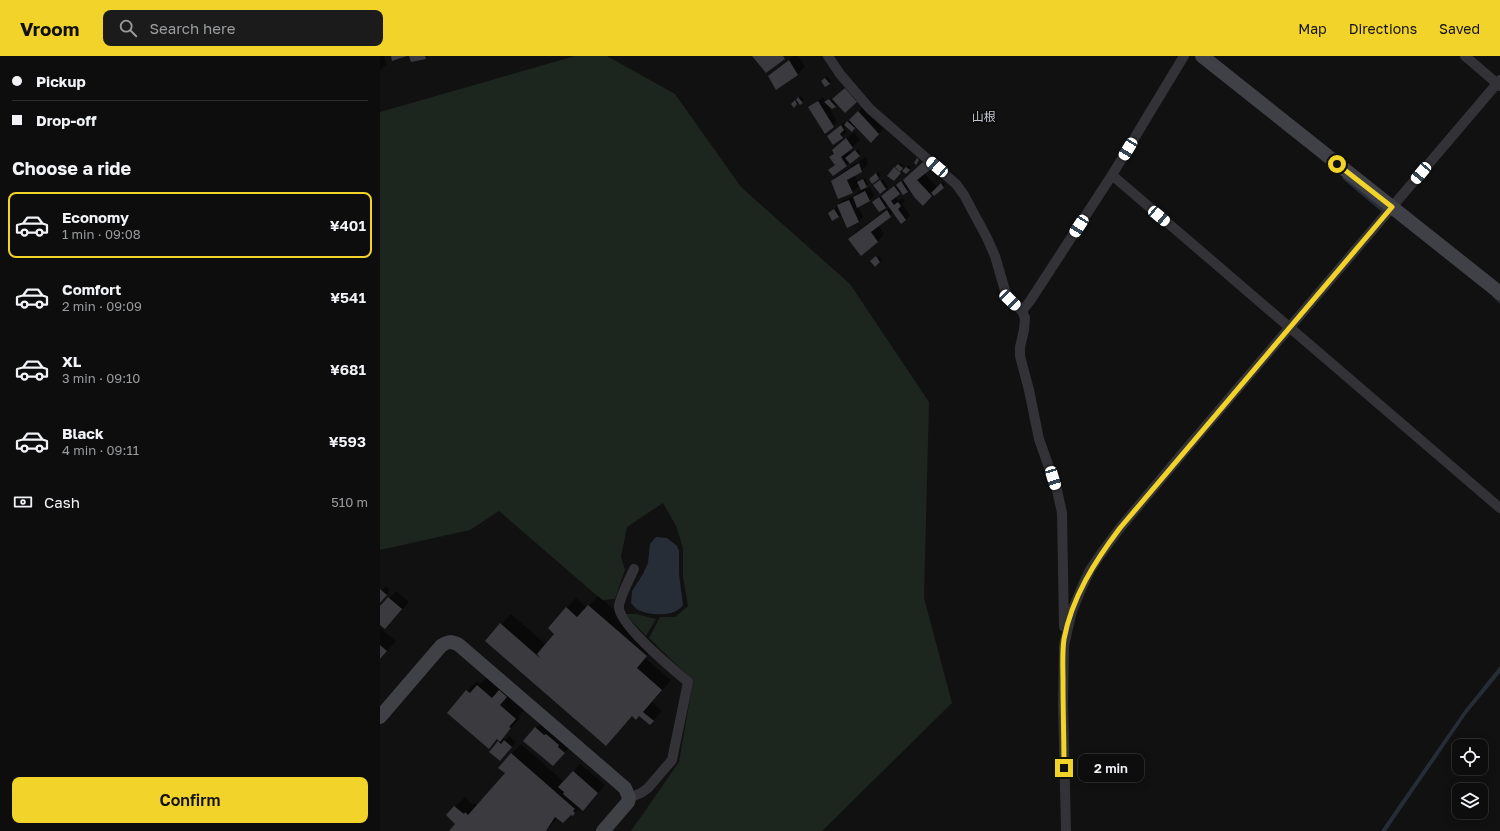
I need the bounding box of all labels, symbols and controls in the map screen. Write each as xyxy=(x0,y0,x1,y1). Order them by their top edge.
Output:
search box xyxy=(103,10,383,46)
text: Vroom xyxy=(20,17,79,40)
icon: search xyxy=(117,17,139,39)
text: Search here xyxy=(149,19,235,37)
text: Map xyxy=(1298,20,1327,37)
text: Directions xyxy=(1349,20,1417,37)
text: Saved xyxy=(1439,20,1480,37)
text: Pickup xyxy=(36,72,86,90)
district label: 山根 xyxy=(972,109,996,124)
text: Drop-off xyxy=(36,111,96,129)
car xyxy=(1117,136,1139,162)
car xyxy=(924,155,950,179)
route start xyxy=(1328,155,1346,173)
text: Choose a ride xyxy=(12,157,131,179)
car xyxy=(1409,160,1433,186)
car xyxy=(1146,204,1172,228)
icon: car xyxy=(14,207,50,243)
text: Economy xyxy=(62,208,129,226)
car xyxy=(1067,213,1091,239)
text: ¥401 xyxy=(330,216,366,234)
text: 1 min · 09:08 xyxy=(62,226,141,242)
icon: car xyxy=(14,279,50,315)
text: Comfort xyxy=(62,280,121,298)
car xyxy=(997,287,1023,313)
text: ¥541 xyxy=(330,288,366,306)
text: 2 min · 09:09 xyxy=(62,298,142,314)
icon: car xyxy=(14,351,50,387)
text: XL xyxy=(62,352,81,370)
text: ¥681 xyxy=(330,360,366,378)
text: 3 min · 09:10 xyxy=(62,370,140,386)
icon: car xyxy=(14,423,50,459)
text: Black xyxy=(62,424,104,442)
text: ¥593 xyxy=(329,432,366,450)
text: 4 min · 09:11 xyxy=(62,442,139,458)
car xyxy=(1044,465,1062,491)
icon: cash xyxy=(12,491,34,513)
text: Cash xyxy=(44,493,80,511)
text: 510 m xyxy=(331,494,368,510)
map controls xyxy=(1452,739,1488,819)
button: locate xyxy=(1452,739,1488,775)
callout: 2 min xyxy=(1078,754,1144,782)
route end xyxy=(1055,759,1073,777)
text: 2 min xyxy=(1094,760,1128,776)
button: Confirm xyxy=(12,777,368,823)
button: layers xyxy=(1452,783,1488,819)

